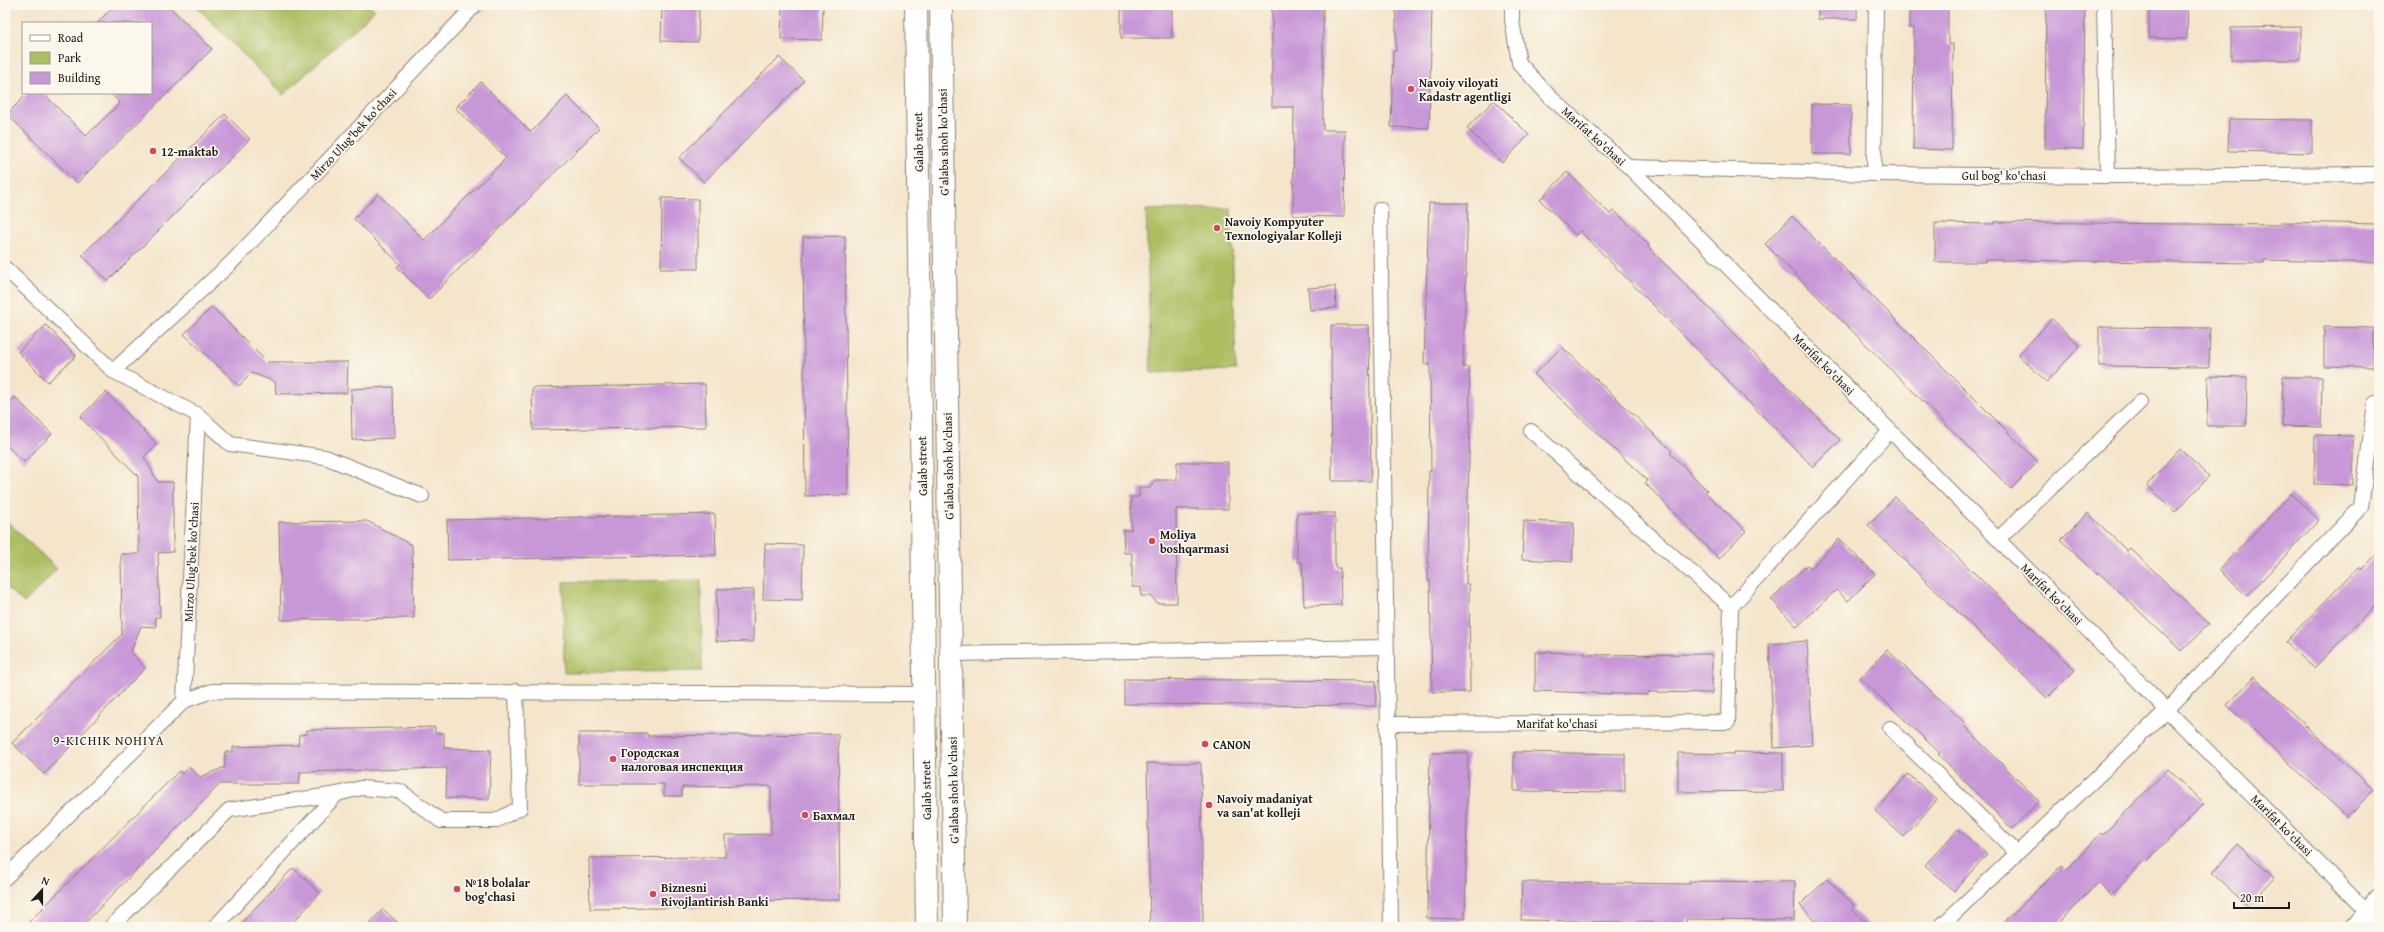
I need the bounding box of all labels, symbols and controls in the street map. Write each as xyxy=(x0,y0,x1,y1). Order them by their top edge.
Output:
legend xyxy=(22,22,152,94)
text: Road xyxy=(58,29,84,46)
text: Park xyxy=(58,49,82,66)
text: Building xyxy=(58,69,101,86)
place label: Navoiy viloyati Kadastr agentligi xyxy=(1419,74,1511,105)
street label: Mirzo Ulug'bek ko'chasi xyxy=(306,84,401,184)
marker: Navoiy viloyati Kadastr agentligi xyxy=(1406,84,1416,94)
street label: G'alaba shoh ko'chasi xyxy=(934,88,952,196)
street label: Marifat ko'chasi xyxy=(1558,103,1630,170)
street label: Galab street xyxy=(909,111,927,172)
place label: 12-maktab xyxy=(161,143,219,160)
marker: 12-maktab xyxy=(148,146,158,156)
street label: Gul bog' ko'chasi xyxy=(1962,167,2047,184)
place label: Navoiy Kompyuter Texnologiyalar Kolleji xyxy=(1225,213,1342,244)
marker: Navoiy Kompyuter Texnologiyalar Kolleji xyxy=(1212,223,1222,233)
street label: Marifat ko'chasi xyxy=(1789,329,1859,399)
street label: G'alaba shoh ko'chasi xyxy=(939,412,957,520)
street label: Galab street xyxy=(913,435,931,496)
street label: Mirzo Ulug'bek ko'chasi xyxy=(179,501,203,623)
place label: Moliya boshqarmasi xyxy=(1160,526,1229,557)
marker: Moliya boshqarmasi xyxy=(1147,536,1157,546)
street label: Marifat ko'chasi xyxy=(2017,559,2087,629)
street label: Marifat ko'chasi xyxy=(1517,715,1598,732)
district label: 9-KICHIK NOHIYA xyxy=(53,731,165,750)
street label: G'alaba shoh ko'chasi xyxy=(944,736,962,844)
place label: CANON xyxy=(1213,736,1251,753)
marker: CANON xyxy=(1200,739,1210,749)
place label: Городская налоговая инспекция xyxy=(621,744,744,775)
marker: Городская налоговая инспекция xyxy=(608,754,618,764)
street label: Galab street xyxy=(917,759,935,820)
place label: Navoiy madaniyat va san'at kolleji xyxy=(1217,790,1313,821)
street label: Marifat ko'chasi xyxy=(2247,790,2317,860)
marker: Navoiy madaniyat va san'at kolleji xyxy=(1204,800,1214,810)
place label: Бахмал xyxy=(813,807,855,824)
marker: Бахмал xyxy=(800,810,810,820)
north arrow xyxy=(22,870,62,910)
text: N xyxy=(39,872,52,890)
place label: №18 bolalar bog'chasi xyxy=(465,874,531,905)
place label: Biznesni Rivojlantirish Banki xyxy=(661,879,769,910)
marker: №18 bolalar bog'chasi xyxy=(452,884,462,894)
scale bar xyxy=(2234,884,2289,910)
marker: Biznesni Rivojlantirish Banki xyxy=(648,889,658,899)
text: 20 m xyxy=(2240,889,2264,906)

